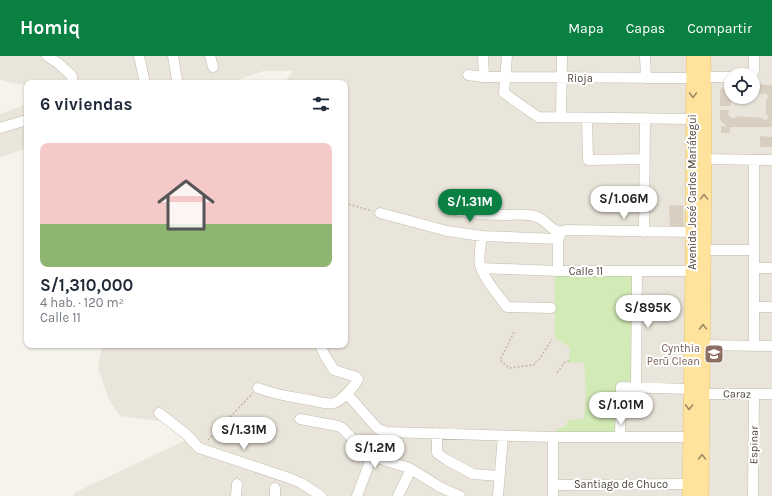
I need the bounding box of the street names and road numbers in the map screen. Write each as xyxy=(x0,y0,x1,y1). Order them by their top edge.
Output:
street label: Rioja xyxy=(567,72,593,85)
street label: Avenida José Carlos Mariátegui xyxy=(686,114,699,270)
street label: Calle 11 xyxy=(569,265,603,278)
street label: Caraz xyxy=(723,387,751,401)
street label: Espinar xyxy=(747,426,761,464)
street label: Santiago de Chuco xyxy=(574,478,668,491)

